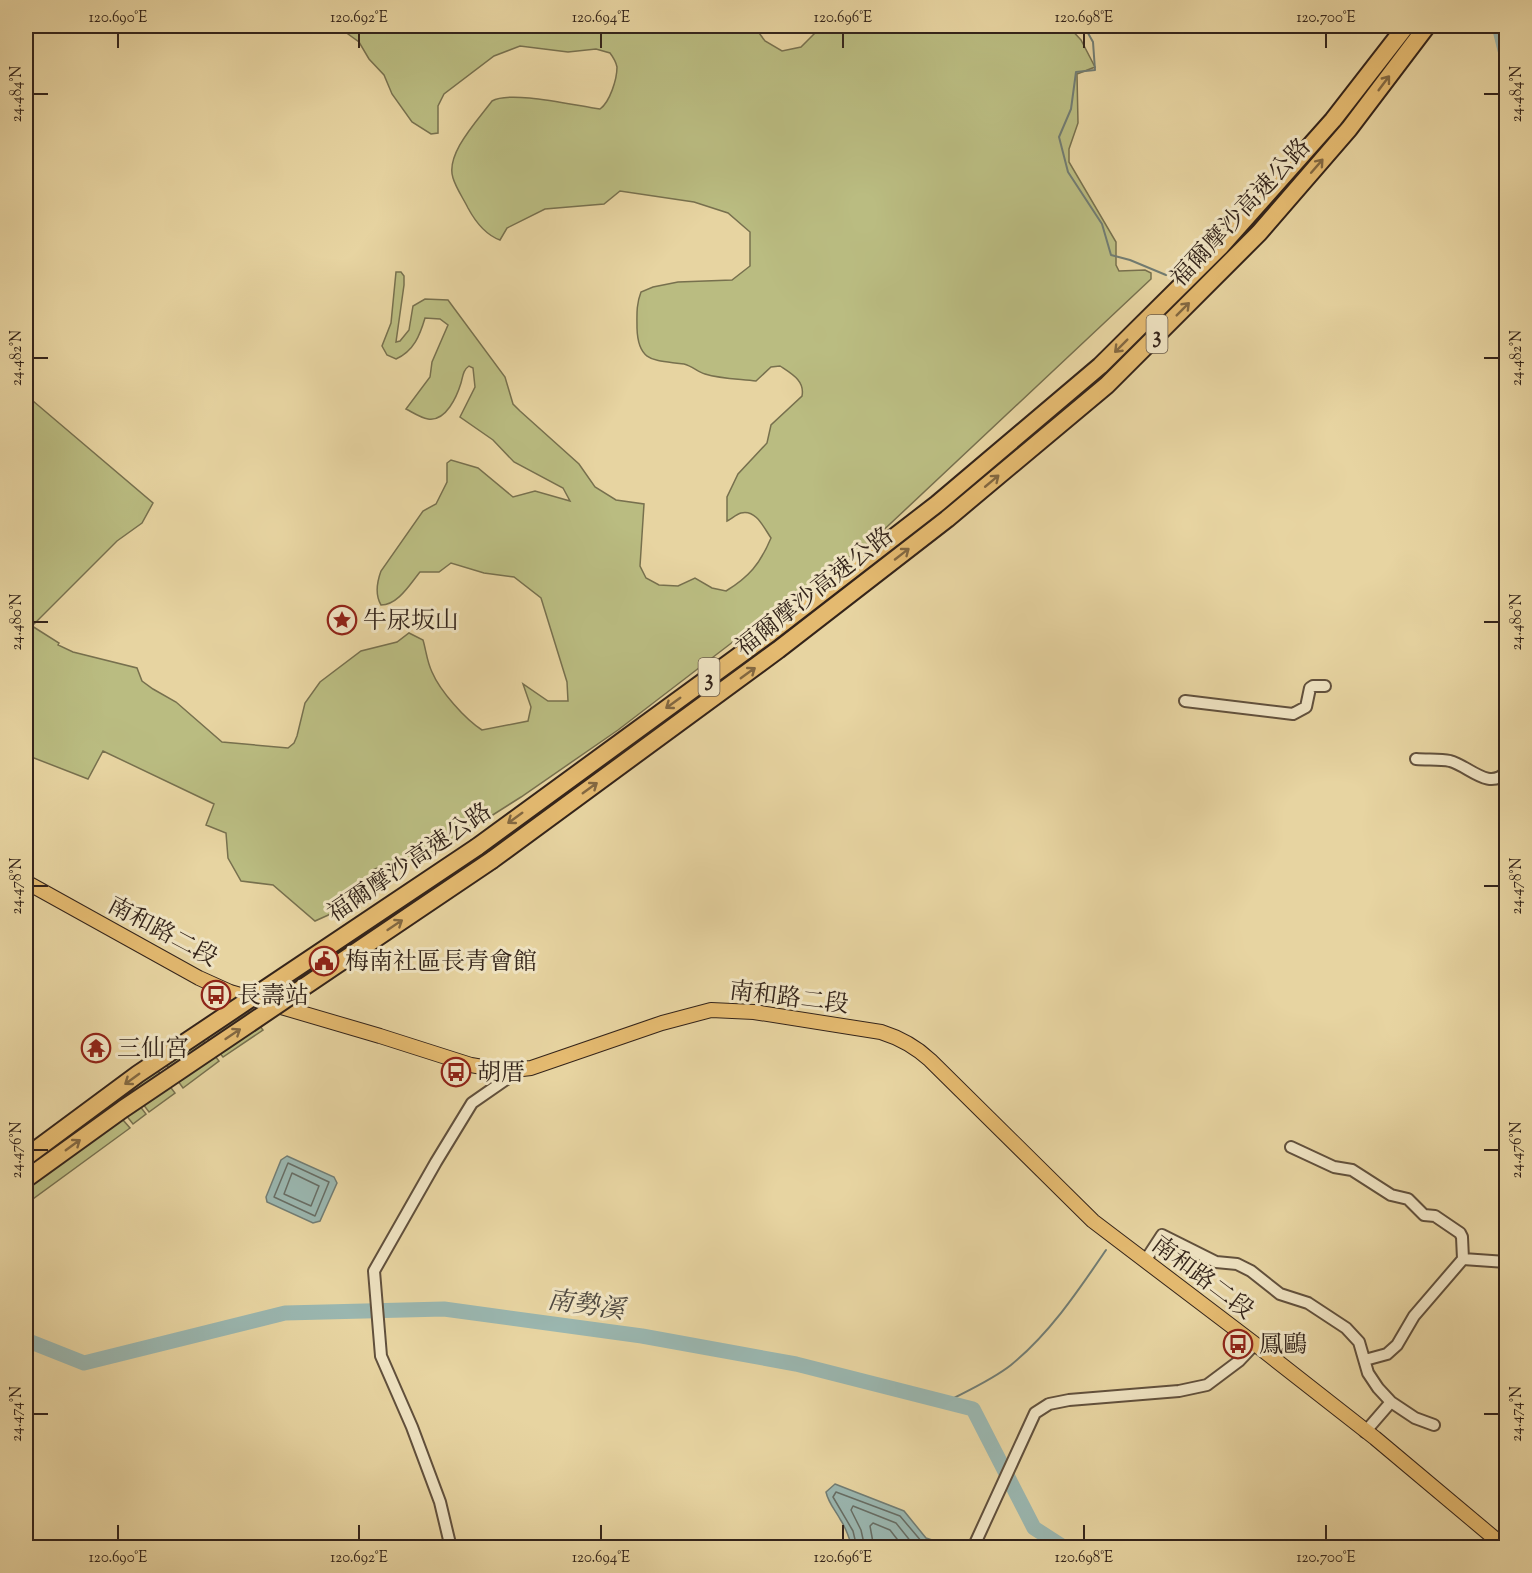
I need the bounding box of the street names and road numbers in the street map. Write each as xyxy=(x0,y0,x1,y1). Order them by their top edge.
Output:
street label: 福爾摩沙高速公路 xyxy=(1164,132,1319,295)
road number: 3 xyxy=(1146,315,1168,353)
street label: 福爾摩沙高速公路 xyxy=(729,520,901,665)
road number: 3 xyxy=(698,658,720,696)
street label: 福爾摩沙高速公路 xyxy=(321,796,499,931)
street label: 南和路二段 xyxy=(101,890,223,976)
street label: 南和路二段 xyxy=(727,975,850,1023)
street label: 南和路二段 xyxy=(1144,1229,1260,1328)

